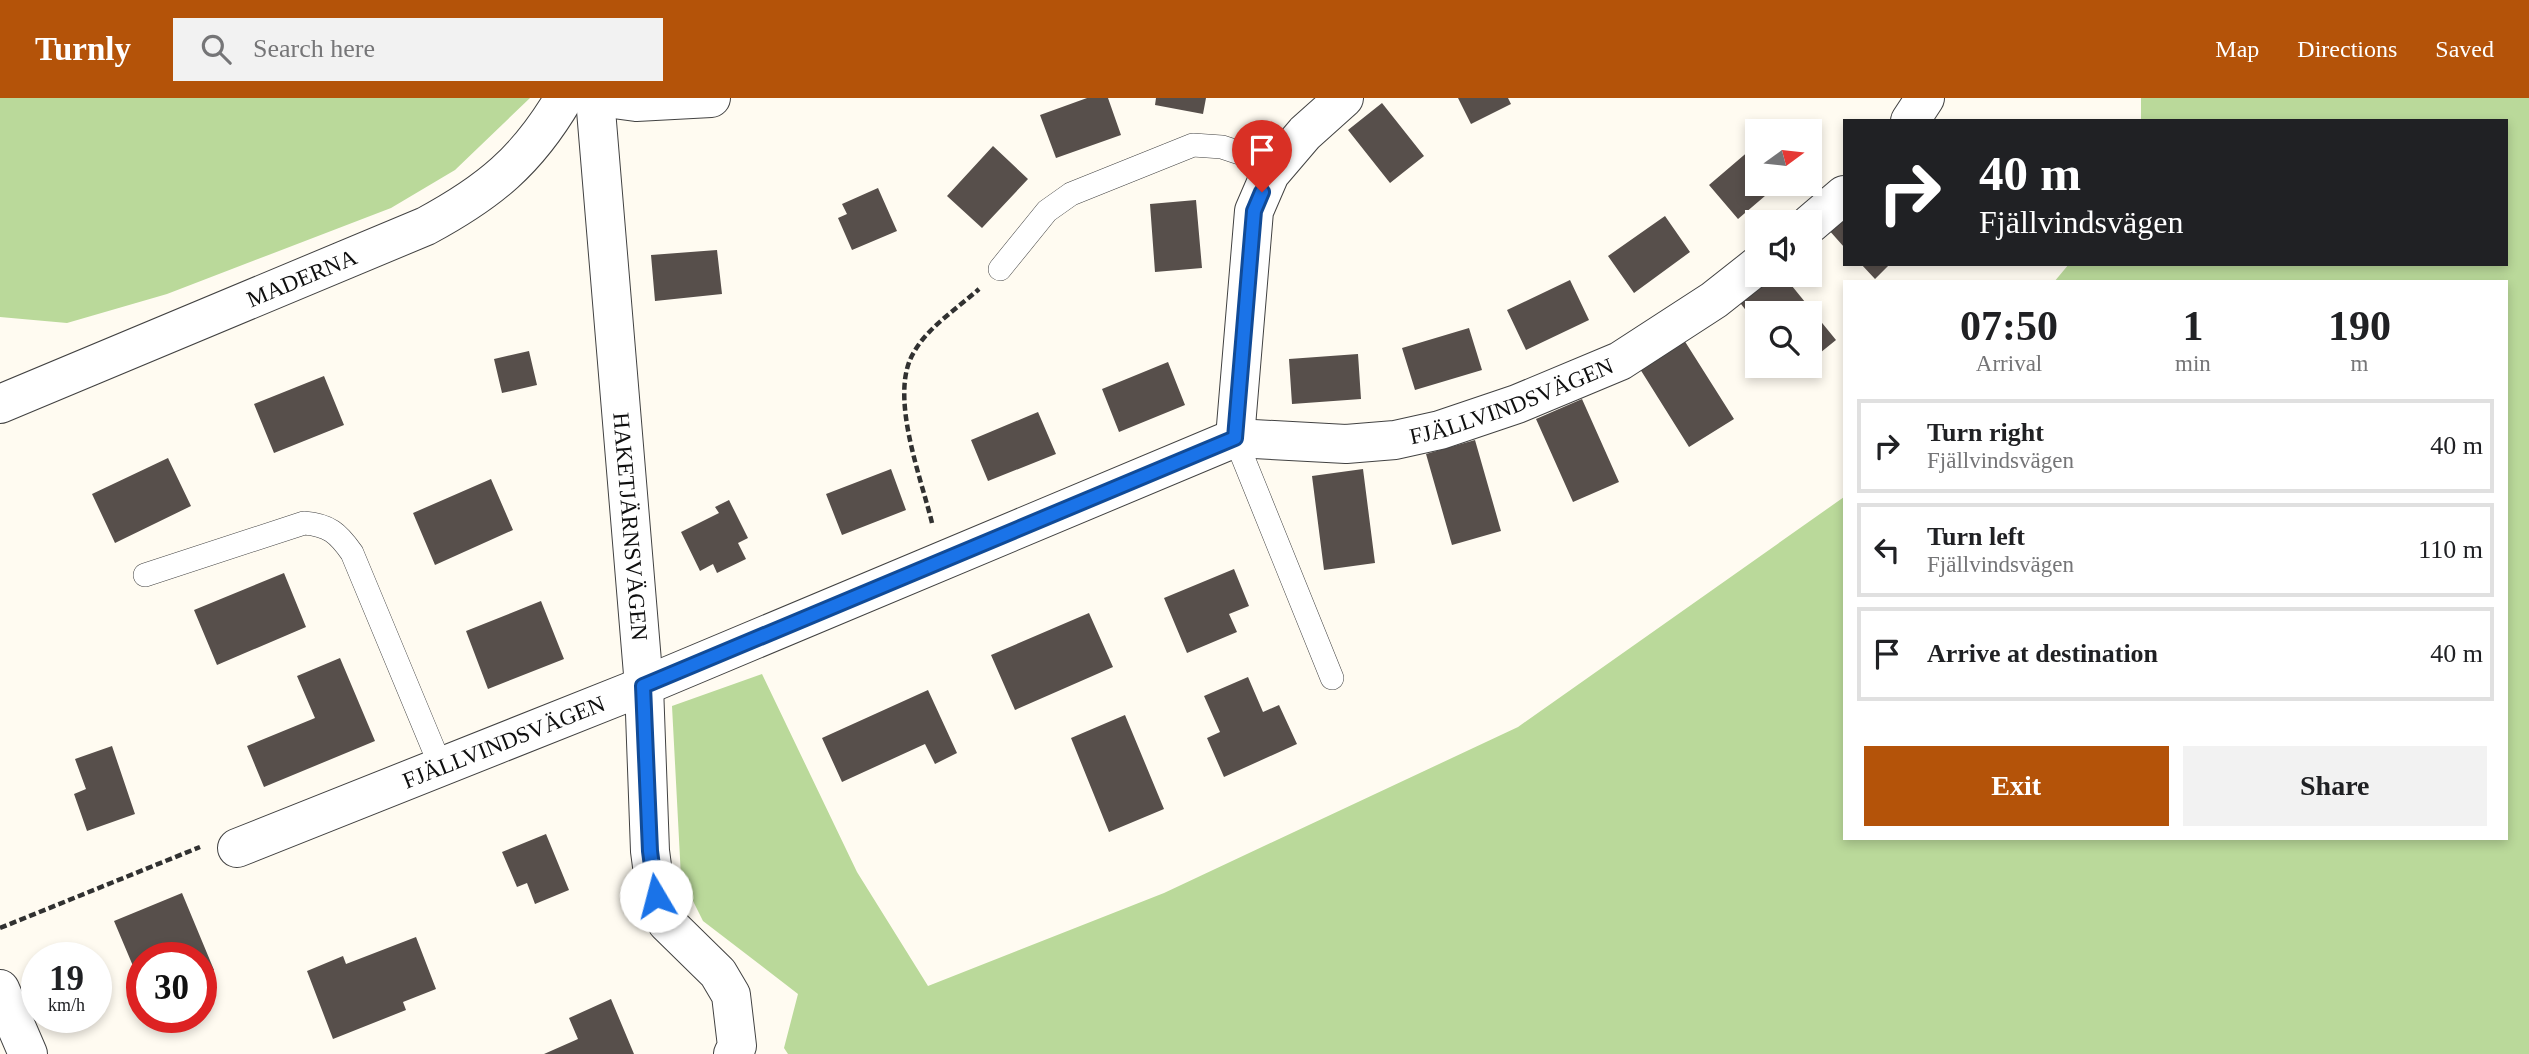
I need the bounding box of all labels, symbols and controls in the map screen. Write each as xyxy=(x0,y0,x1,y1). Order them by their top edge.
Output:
search box xyxy=(173,18,663,81)
icon: search xyxy=(197,30,235,68)
text: Turnly xyxy=(35,31,131,67)
text: Search here xyxy=(253,34,375,63)
text: Map xyxy=(2215,36,2259,62)
text: Directions xyxy=(2297,36,2397,62)
text: Saved xyxy=(2435,36,2494,62)
north arrow xyxy=(1745,119,1822,196)
map controls xyxy=(1745,119,1822,378)
pin xyxy=(1232,120,1292,192)
icon: arrive xyxy=(1243,131,1281,169)
text: 40 m xyxy=(1979,146,2081,201)
icon: right xyxy=(1864,147,1955,238)
text: Fjällvindsvägen xyxy=(1979,204,2183,240)
button: sound xyxy=(1745,210,1822,287)
street label: MADERNA xyxy=(243,244,361,312)
button: search xyxy=(1745,301,1822,378)
text: 07:50 xyxy=(1960,303,2058,349)
text: 1 xyxy=(2182,303,2203,349)
text: 190 xyxy=(2328,303,2391,349)
text: Arrival xyxy=(1976,351,2042,376)
text: min xyxy=(2175,351,2211,376)
text: m xyxy=(2350,351,2368,376)
street label: FJÄLLVINDSVÄGEN xyxy=(1407,353,1617,449)
street label: HAKETJÄRNSVÄGEN xyxy=(608,411,652,642)
text: Turn right xyxy=(1927,418,2044,447)
icon: right xyxy=(1868,427,1906,465)
text: 40 m xyxy=(2430,431,2483,460)
text: Fjällvindsvägen xyxy=(1927,448,2074,473)
text: Turn left xyxy=(1927,522,2025,551)
icon: left xyxy=(1868,531,1906,569)
text: 110 m xyxy=(2418,535,2483,564)
text: Fjällvindsvägen xyxy=(1927,552,2074,577)
icon: arrive xyxy=(1868,635,1906,673)
text: Arrive at destination xyxy=(1927,639,2158,668)
text: 40 m xyxy=(2430,639,2483,668)
street label: FJÄLLVINDSVÄGEN xyxy=(399,691,609,794)
button: Exit xyxy=(1864,746,2169,826)
button: Share xyxy=(2183,746,2487,826)
position arrow xyxy=(619,859,693,933)
speed limit sign: 30 xyxy=(126,942,217,1033)
text: 19 xyxy=(49,959,84,998)
text: km/h xyxy=(48,995,85,1015)

